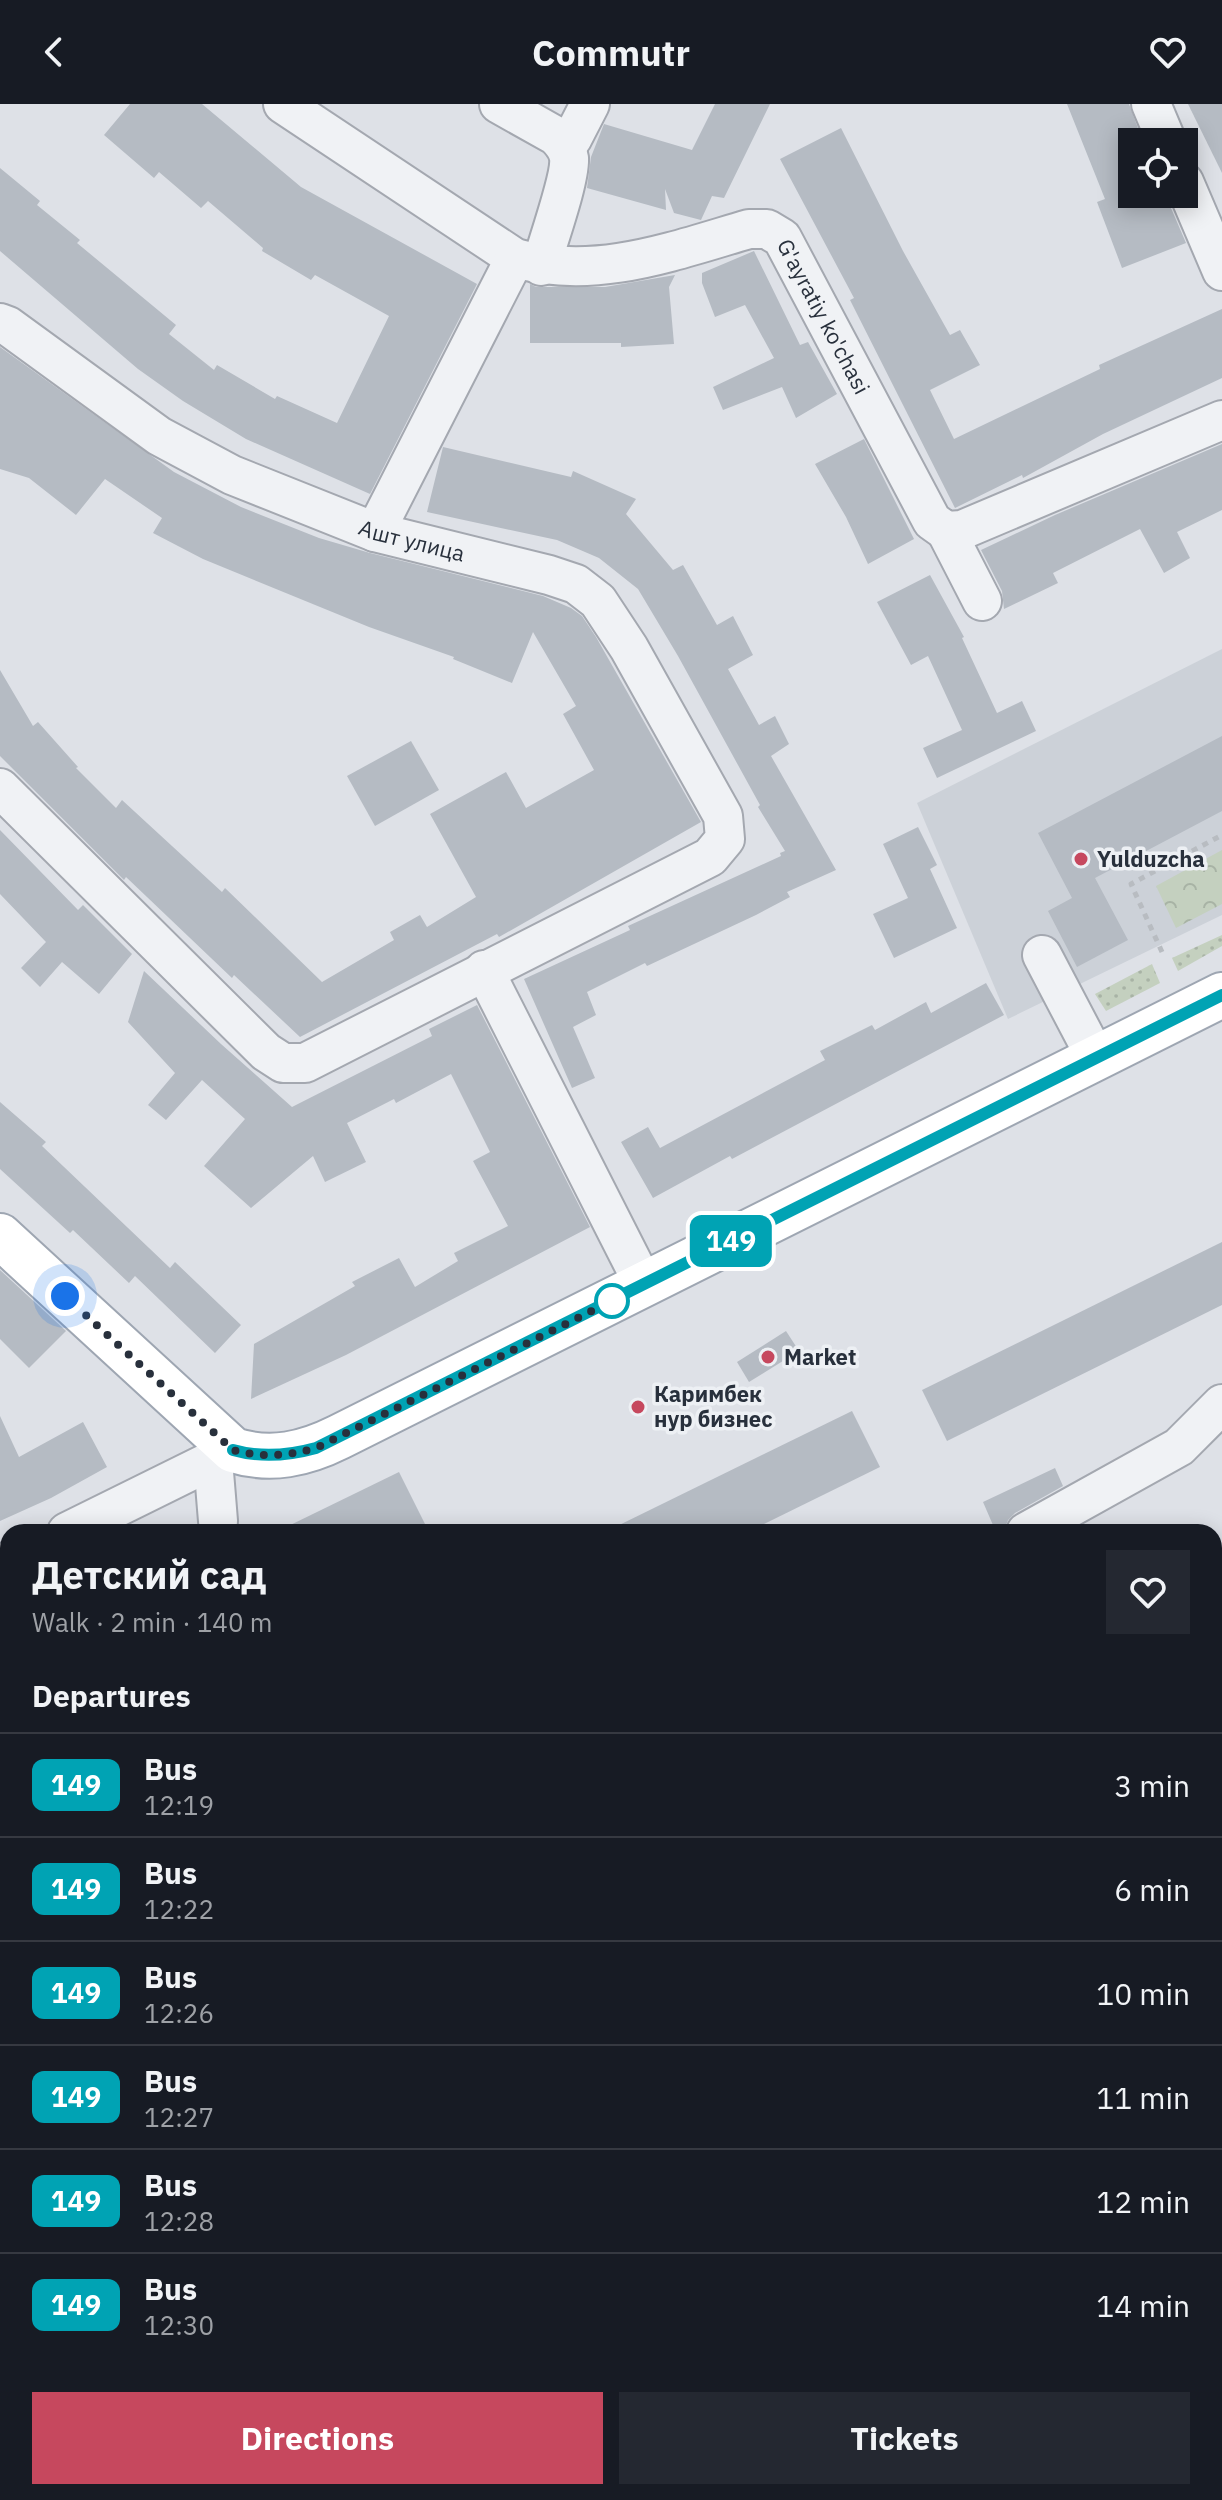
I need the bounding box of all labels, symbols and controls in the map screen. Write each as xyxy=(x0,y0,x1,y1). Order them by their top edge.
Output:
text: Commutr xyxy=(532,29,690,76)
icon: back xyxy=(32,30,76,74)
icon: heart xyxy=(1146,30,1190,74)
map controls xyxy=(1118,128,1198,208)
button: locate xyxy=(1118,128,1198,208)
street label: G'ayratiy ko'chasi xyxy=(771,233,877,399)
street label: Ашт улица xyxy=(355,512,468,568)
place label: Yulduzcha xyxy=(1097,844,1205,873)
marker: Yulduzcha xyxy=(1072,850,1090,868)
line badge: 149 xyxy=(685,1215,777,1267)
text: 149 xyxy=(706,1222,756,1259)
your location xyxy=(45,1276,85,1316)
unlabelled marker xyxy=(595,1284,629,1318)
place label: Market xyxy=(784,1342,856,1371)
marker: Market xyxy=(759,1348,777,1366)
place label: Каримбек нур бизнес xyxy=(654,1379,773,1433)
marker: Каримбек нур бизнес xyxy=(629,1398,647,1416)
text: Детский сад xyxy=(32,1550,266,1599)
button: heart xyxy=(1106,1550,1190,1634)
text: Walk · 2 min · 140 m xyxy=(32,1605,272,1639)
text: Departures xyxy=(32,1676,191,1715)
text: Bus xyxy=(144,1749,197,1788)
text: 149 xyxy=(51,1766,101,1803)
text: 3 min xyxy=(1114,1766,1190,1805)
text: 12:19 xyxy=(144,1788,214,1822)
text: Bus xyxy=(144,1853,197,1892)
text: 149 xyxy=(51,1870,101,1907)
text: 6 min xyxy=(1114,1870,1190,1909)
text: 12:22 xyxy=(144,1892,214,1926)
text: Bus xyxy=(144,1957,197,1996)
text: 149 xyxy=(51,1974,101,2011)
text: 10 min xyxy=(1096,1974,1190,2013)
text: 12:26 xyxy=(144,1996,214,2030)
text: Bus xyxy=(144,2061,197,2100)
text: 149 xyxy=(51,2078,101,2115)
text: 11 min xyxy=(1096,2078,1190,2117)
text: 12:27 xyxy=(144,2100,214,2134)
text: Bus xyxy=(144,2165,197,2204)
text: 149 xyxy=(51,2182,101,2219)
text: 12 min xyxy=(1096,2182,1190,2221)
text: 12:28 xyxy=(144,2204,214,2238)
text: Bus xyxy=(144,2269,197,2308)
text: 149 xyxy=(51,2286,101,2323)
text: 14 min xyxy=(1096,2286,1190,2325)
text: 12:30 xyxy=(144,2308,214,2342)
button: Directions xyxy=(32,2392,603,2484)
button: Tickets xyxy=(619,2392,1190,2484)

